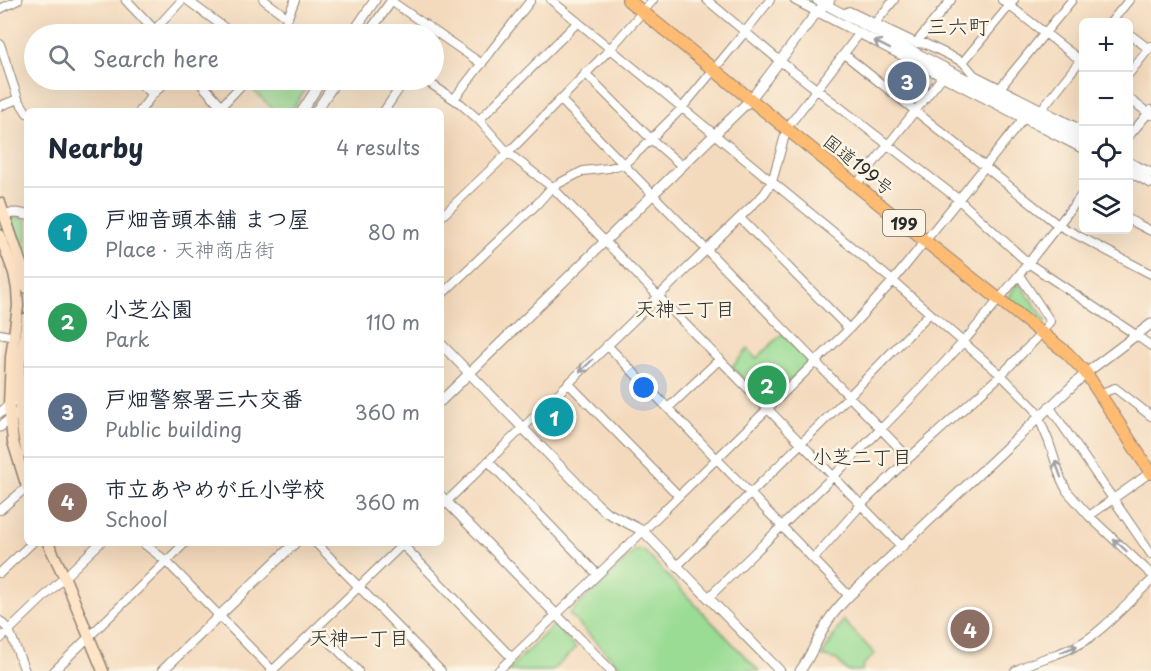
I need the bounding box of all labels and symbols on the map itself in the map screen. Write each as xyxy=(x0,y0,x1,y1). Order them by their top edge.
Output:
district label: 三六町 xyxy=(927,9,990,41)
one-way arrow xyxy=(873,39,891,51)
pin: 3 xyxy=(888,58,926,104)
street label: 国道199号 xyxy=(818,127,900,201)
road number: 199 xyxy=(883,210,925,236)
district label: 天神二丁目 xyxy=(635,293,735,323)
one-way arrow xyxy=(579,358,594,373)
pin: 2 xyxy=(748,362,786,408)
your location xyxy=(629,373,658,402)
pin: 1 xyxy=(534,394,574,440)
district label: 小芝二丁目 xyxy=(812,441,912,471)
one-way arrow xyxy=(1051,460,1062,479)
one-way arrow xyxy=(1112,537,1127,552)
pin: 4 xyxy=(950,606,990,652)
district label: 天神一丁目 xyxy=(309,622,409,652)
one-way arrow xyxy=(1059,643,1078,654)

